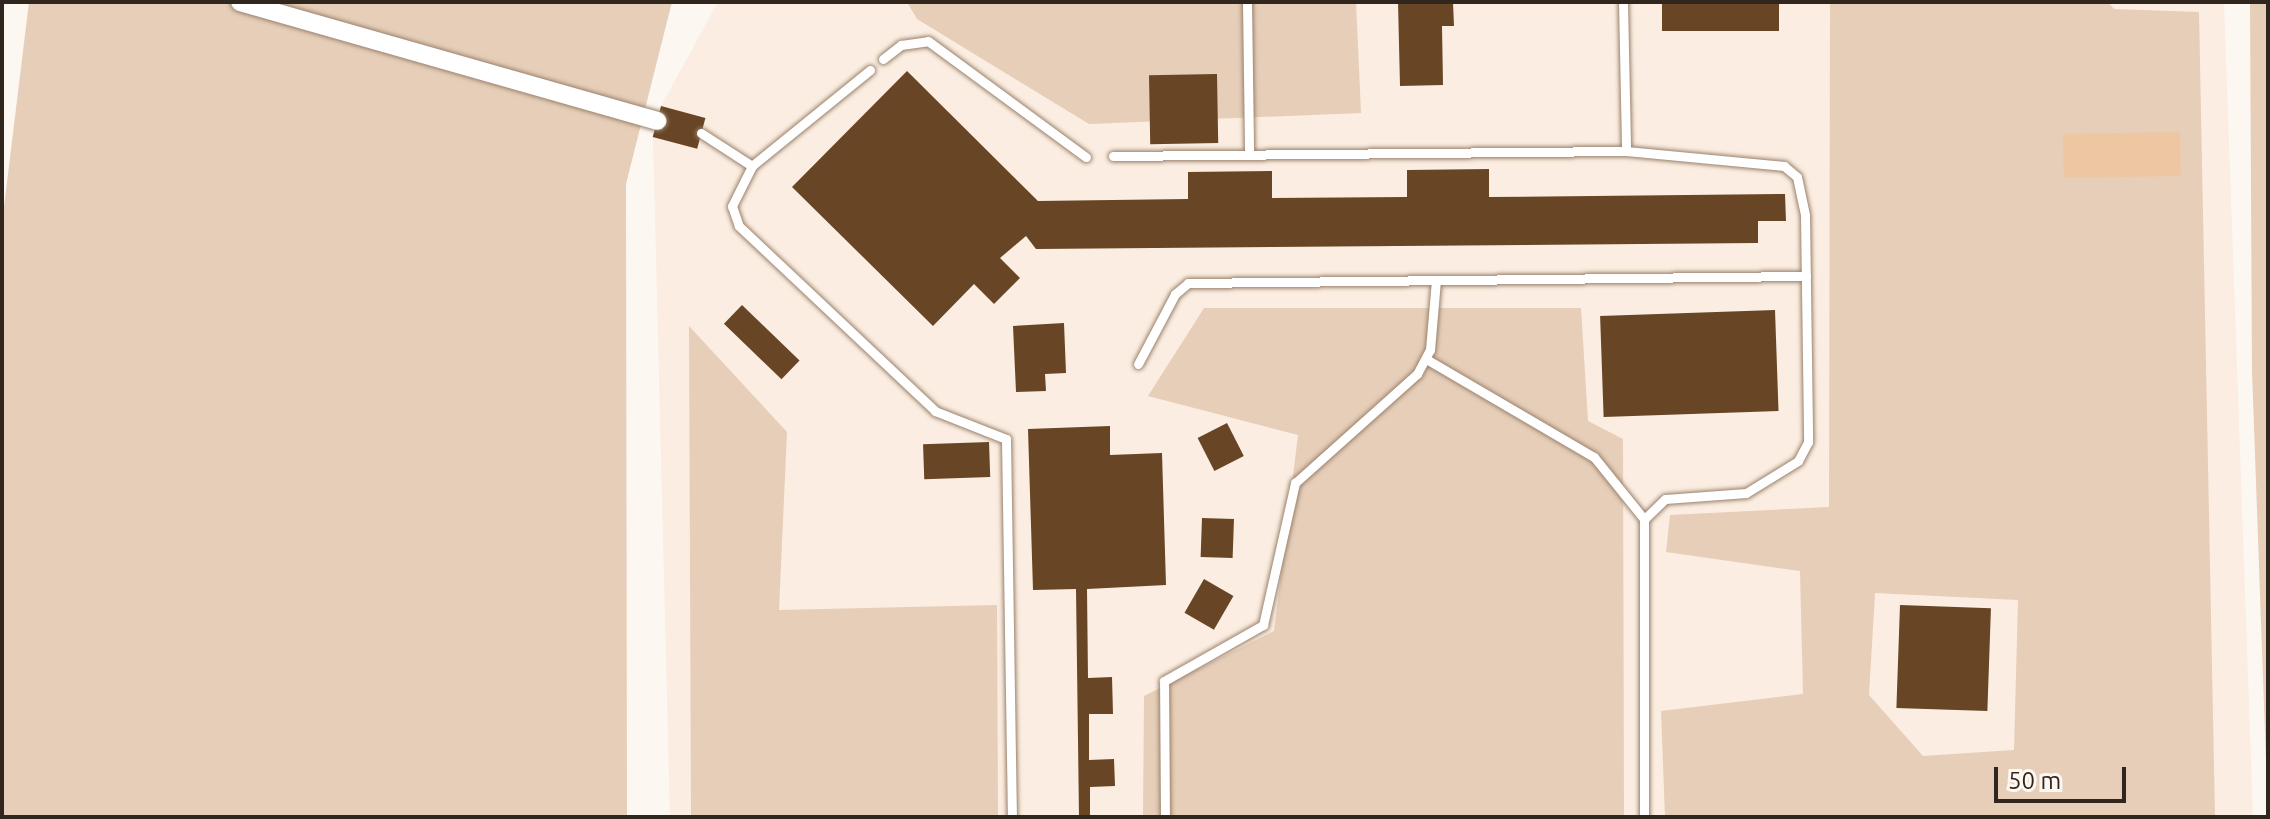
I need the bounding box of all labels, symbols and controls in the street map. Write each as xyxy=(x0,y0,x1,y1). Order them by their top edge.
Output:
scale bar xyxy=(1998,751,2130,801)
text: 50 m xyxy=(2008,767,2061,794)

